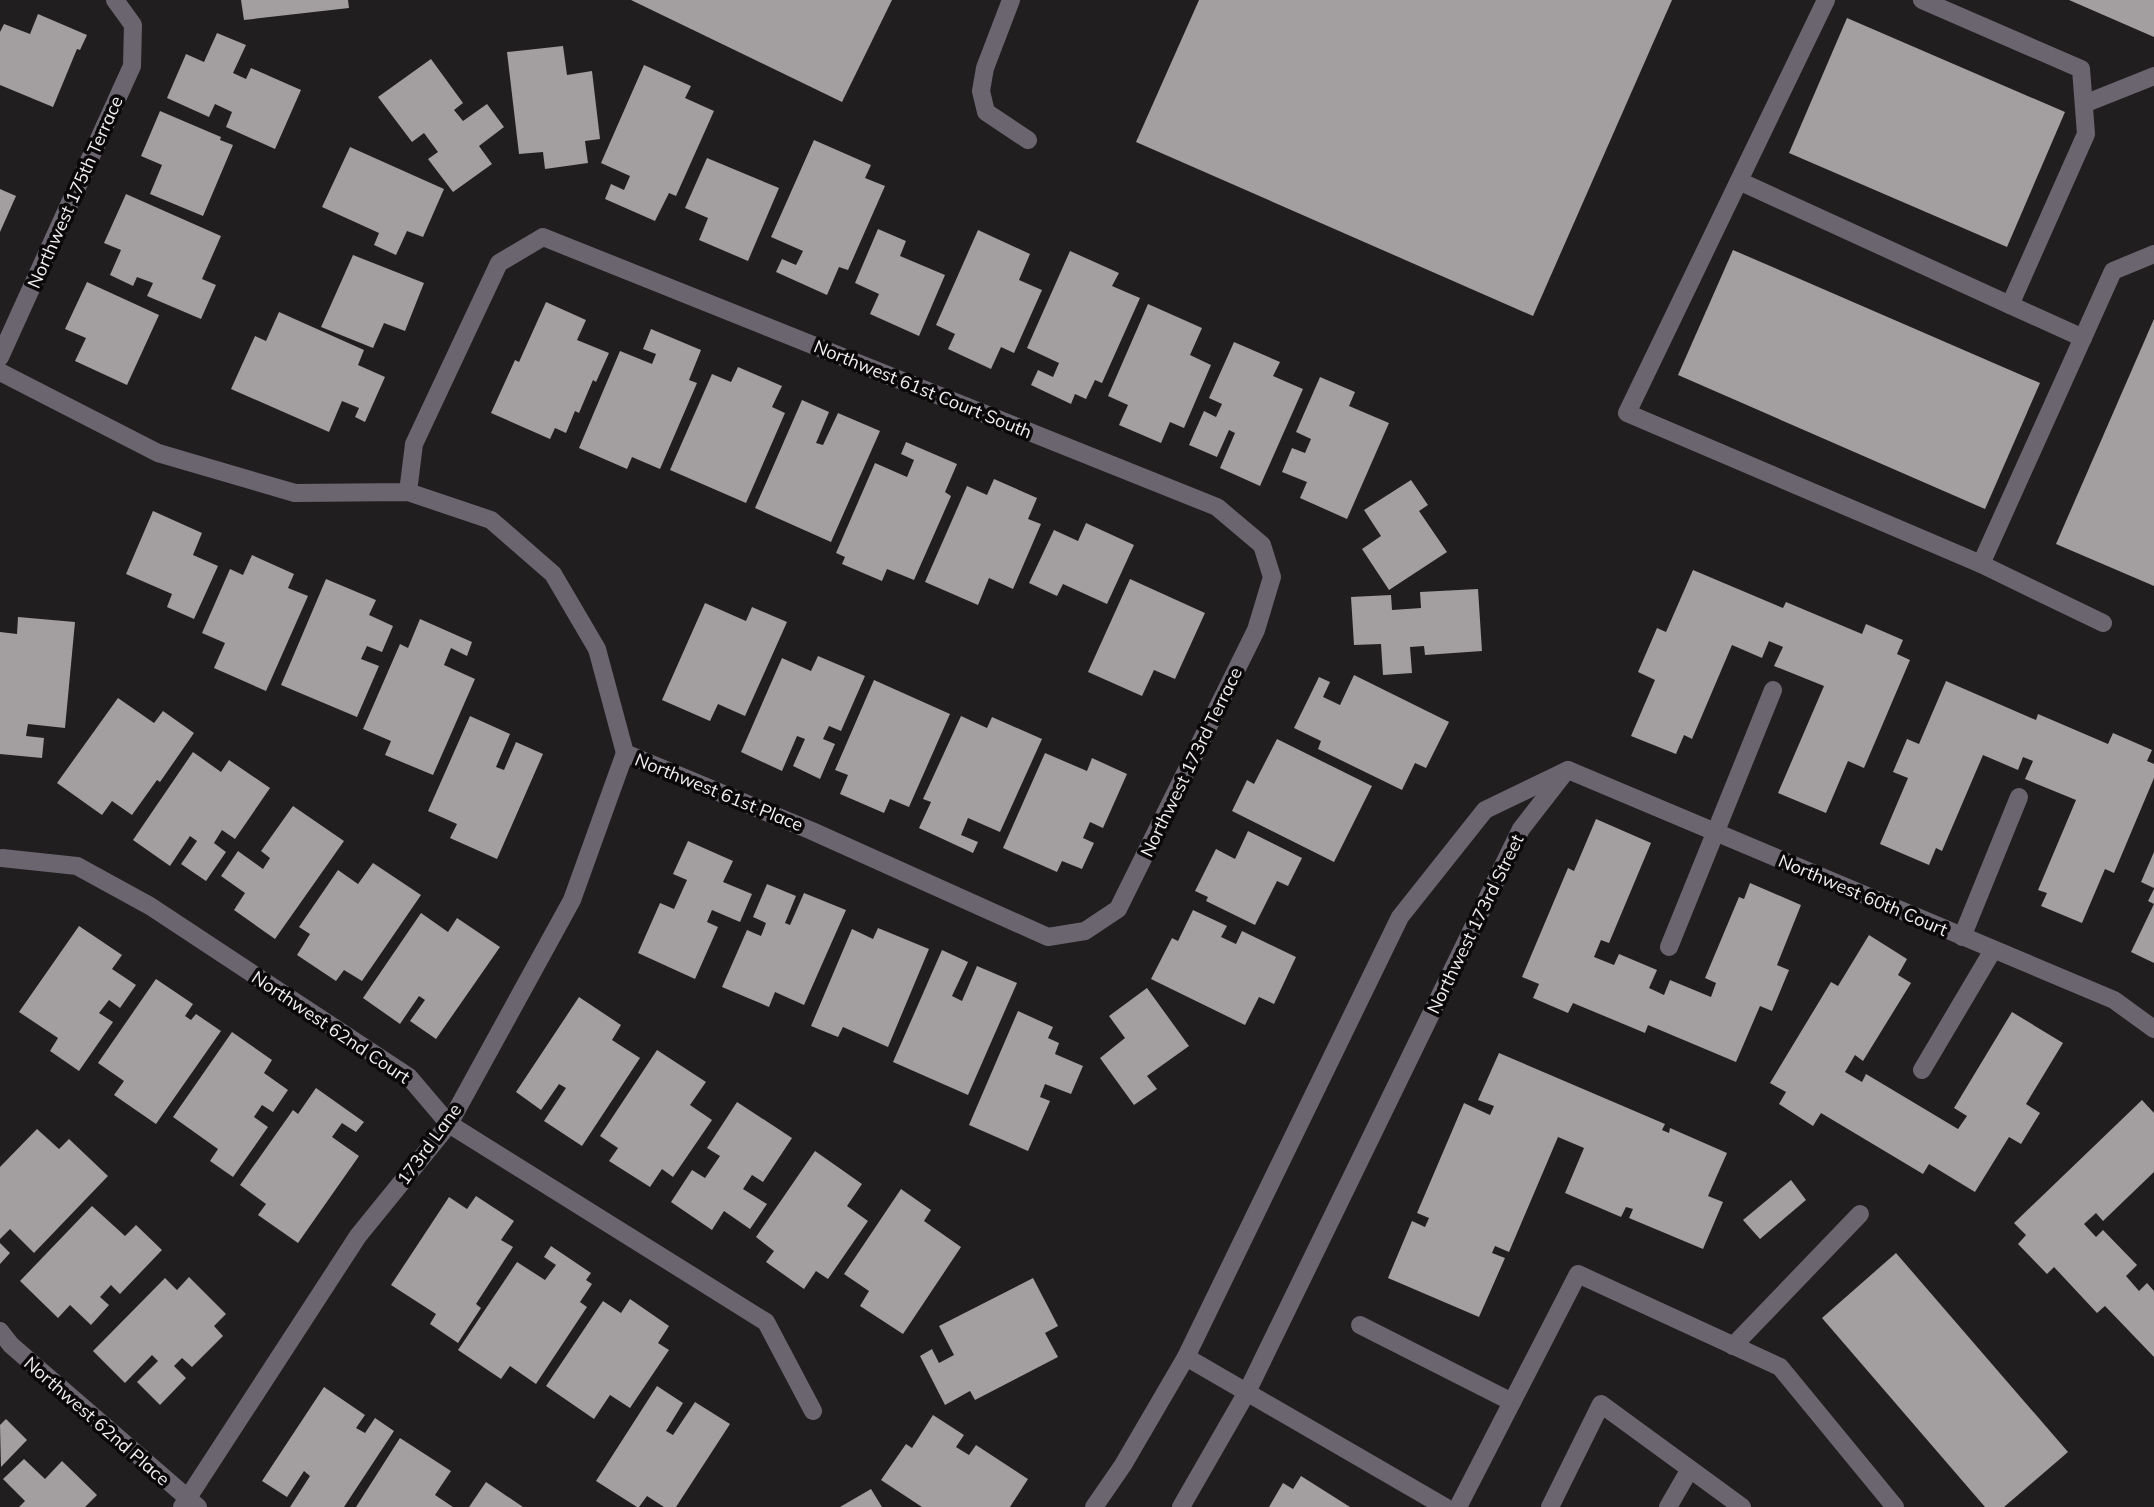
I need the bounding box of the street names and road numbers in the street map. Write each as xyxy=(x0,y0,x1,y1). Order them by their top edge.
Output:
street label: Northwest 175th Terrace xyxy=(22,92,128,292)
street label: Northwest 61st Court South xyxy=(811,335,1035,443)
street label: Northwest 173rd Terrace xyxy=(1135,663,1247,861)
street label: Northwest 61st Place xyxy=(632,748,806,836)
street label: Northwest 173rd Street xyxy=(1422,831,1528,1017)
street label: Northwest 60th Court xyxy=(1775,849,1951,941)
street label: Northwest 62nd Court xyxy=(247,965,415,1089)
street label: 173rd Lane xyxy=(392,1099,466,1189)
street label: Northwest 62nd Place xyxy=(19,1351,175,1491)

